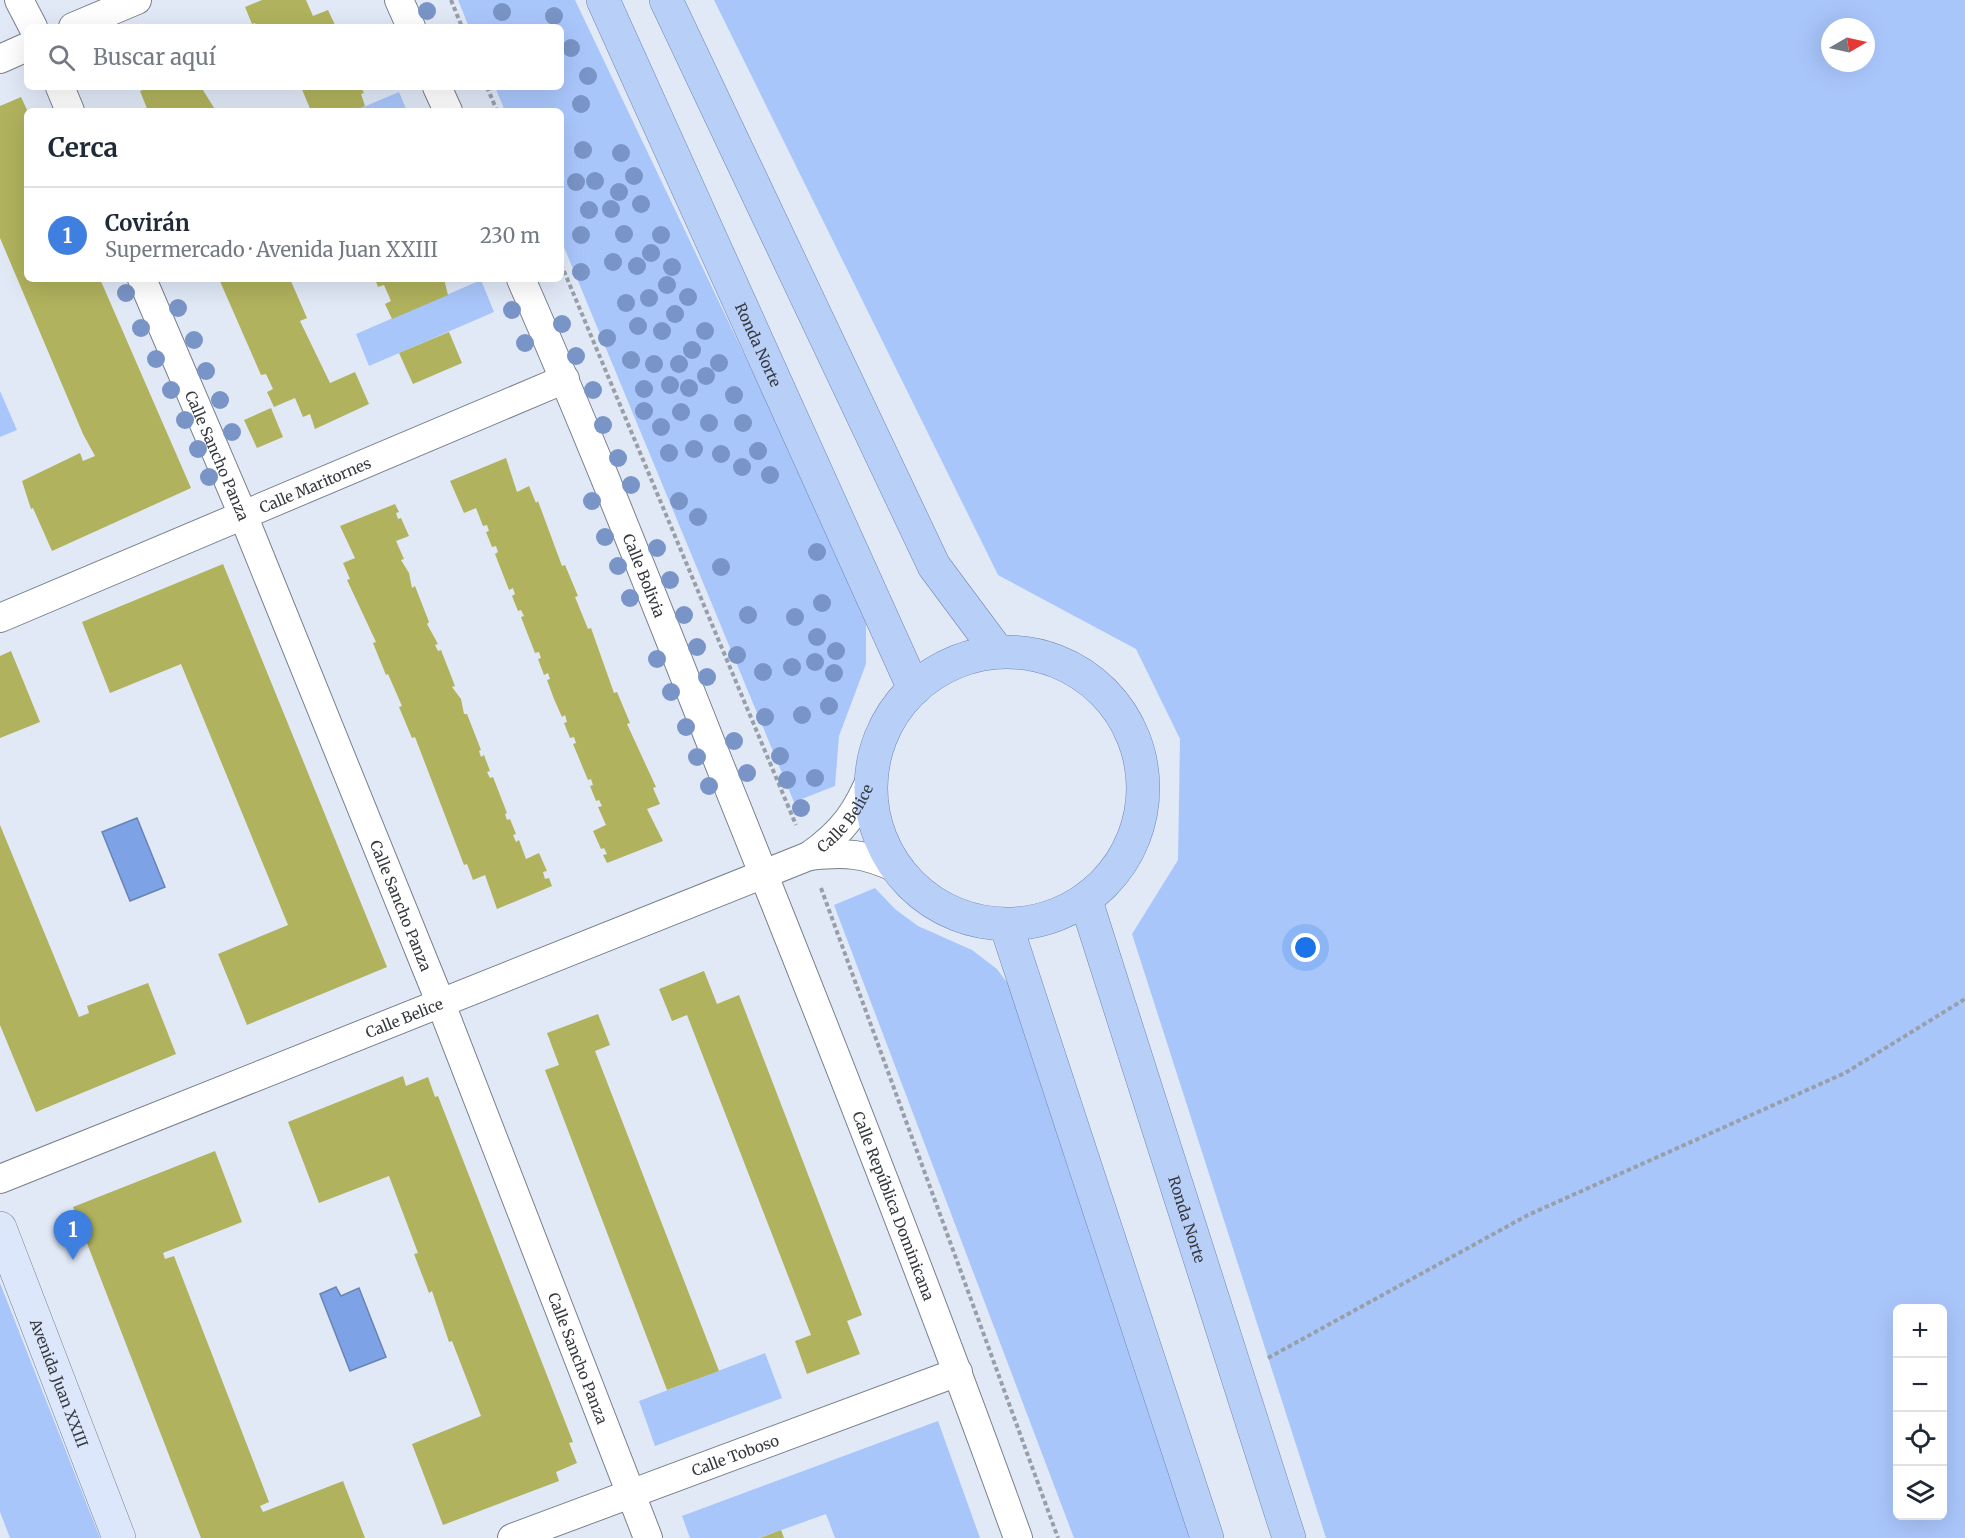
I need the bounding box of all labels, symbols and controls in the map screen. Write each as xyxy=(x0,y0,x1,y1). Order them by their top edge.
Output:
north arrow xyxy=(1821,18,1875,72)
search box xyxy=(24,24,564,90)
icon: search xyxy=(45,41,78,74)
text: Buscar aquí xyxy=(93,43,216,71)
text: Cerca xyxy=(48,131,118,164)
text: Covirán xyxy=(105,209,190,237)
text: 1 xyxy=(63,223,72,248)
text: 230 m xyxy=(480,223,540,248)
text: Supermercado · Avenida Juan XXIII xyxy=(105,237,438,262)
street label: Ronda Norte xyxy=(731,300,786,390)
street label: Calle Sancho Panza xyxy=(181,388,254,523)
street label: Calle Maritornes xyxy=(256,453,374,517)
street label: Calle Bolivia xyxy=(619,531,670,620)
street label: Calle Belice xyxy=(813,781,877,856)
street label: Calle Sancho Panza xyxy=(366,837,436,974)
your location xyxy=(1291,933,1320,962)
street label: Calle Belice xyxy=(362,994,446,1042)
street label: Calle República Dominicana xyxy=(849,1108,939,1303)
street label: Ronda Norte xyxy=(1165,1173,1210,1265)
pin: 1 xyxy=(54,1210,92,1260)
street label: Calle Sancho Panza xyxy=(544,1290,612,1427)
map controls xyxy=(1893,1304,1947,1520)
button: + xyxy=(1893,1304,1947,1358)
street label: Avenida Juan XXIII xyxy=(26,1315,93,1450)
button: − xyxy=(1893,1358,1947,1412)
button: locate xyxy=(1893,1412,1947,1466)
street label: Calle Toboso xyxy=(689,1430,782,1480)
button: layers xyxy=(1893,1466,1947,1520)

